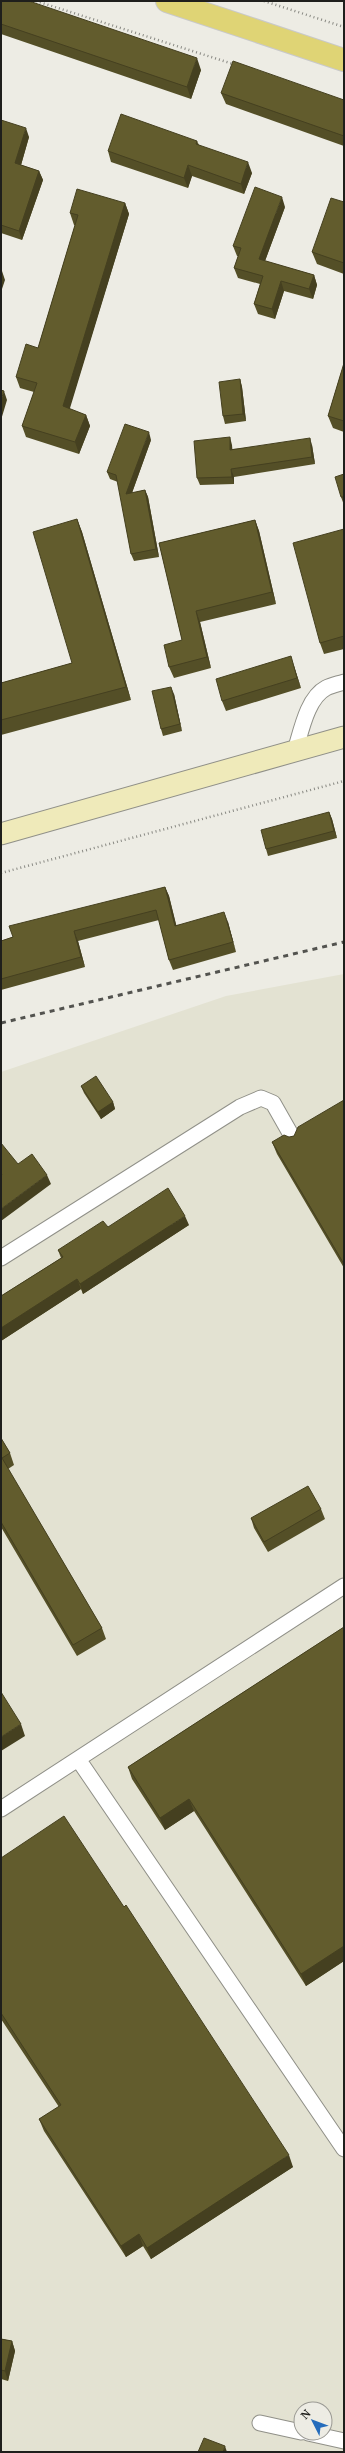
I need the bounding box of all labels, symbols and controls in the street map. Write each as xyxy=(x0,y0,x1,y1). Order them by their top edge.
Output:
north arrow xyxy=(293,2401,333,2441)
text: N xyxy=(298,2406,314,2422)

